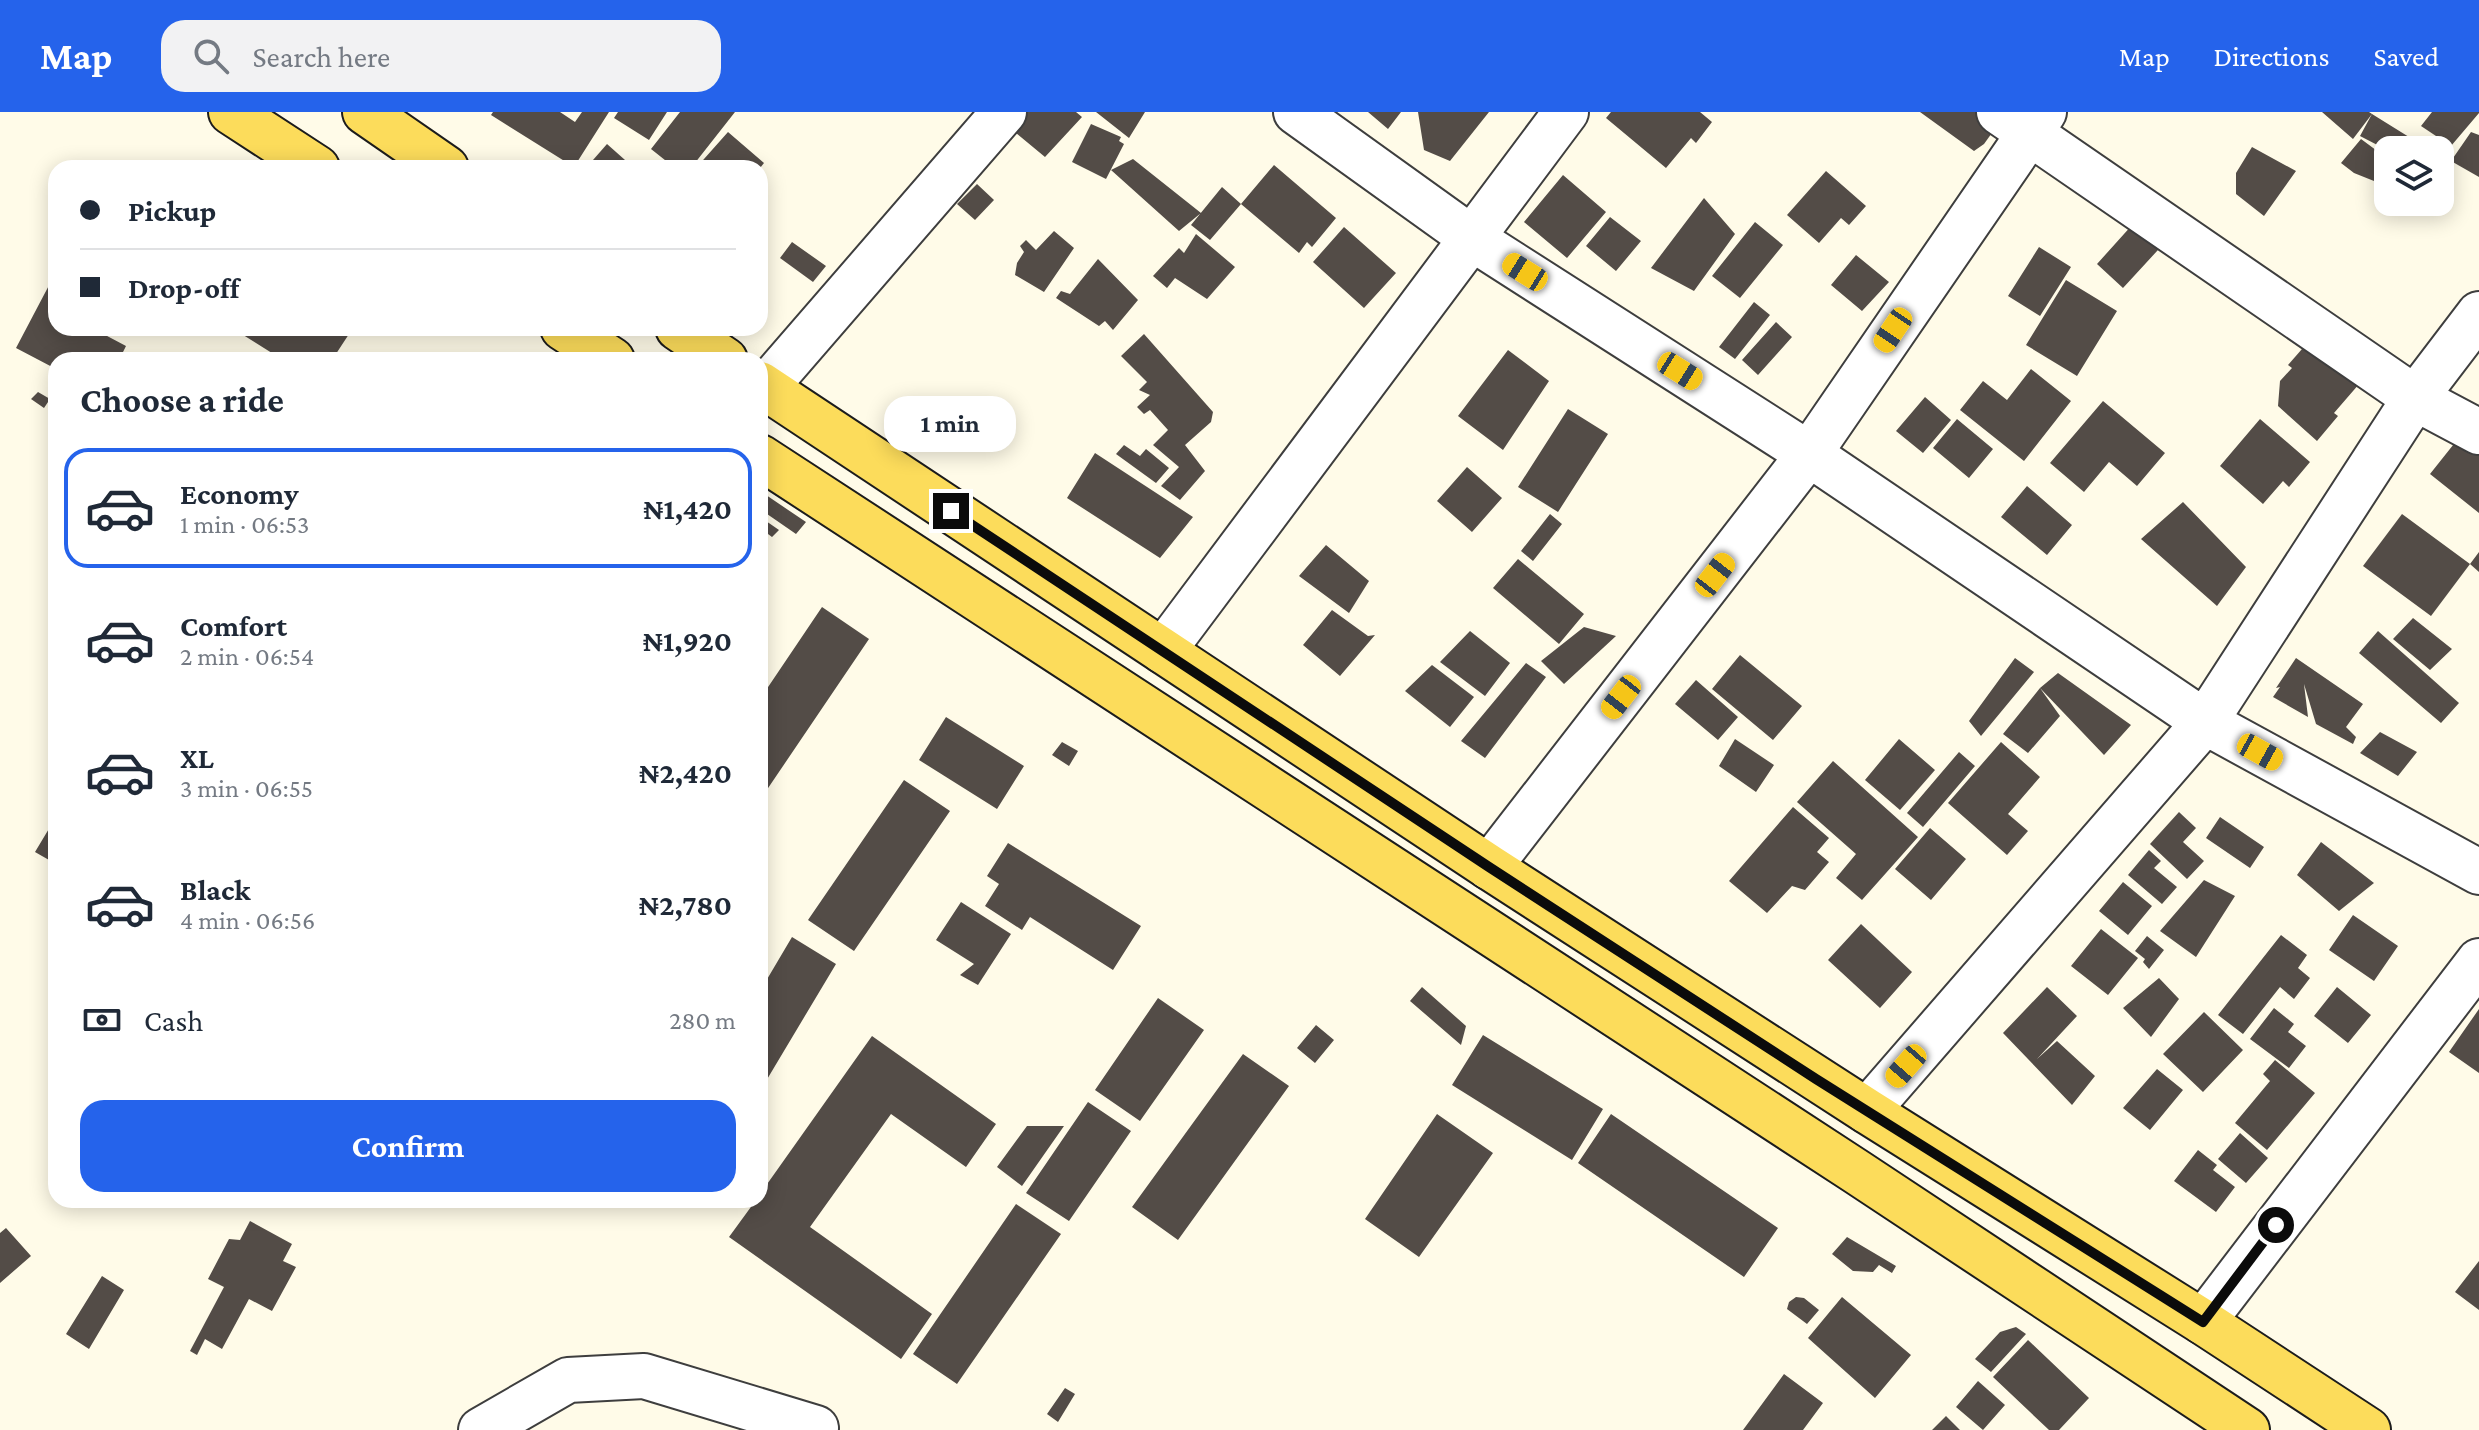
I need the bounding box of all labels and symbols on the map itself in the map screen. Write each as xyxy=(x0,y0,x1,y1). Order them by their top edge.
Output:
car xyxy=(1498,249,1552,295)
car xyxy=(1870,303,1916,357)
car xyxy=(1653,348,1707,394)
callout: 1 min xyxy=(885,395,1017,451)
route end xyxy=(933,493,969,529)
car xyxy=(1691,549,1739,601)
car xyxy=(1597,671,1645,723)
car xyxy=(2233,730,2287,774)
car xyxy=(1881,1040,1931,1092)
route start xyxy=(2258,1207,2294,1243)

